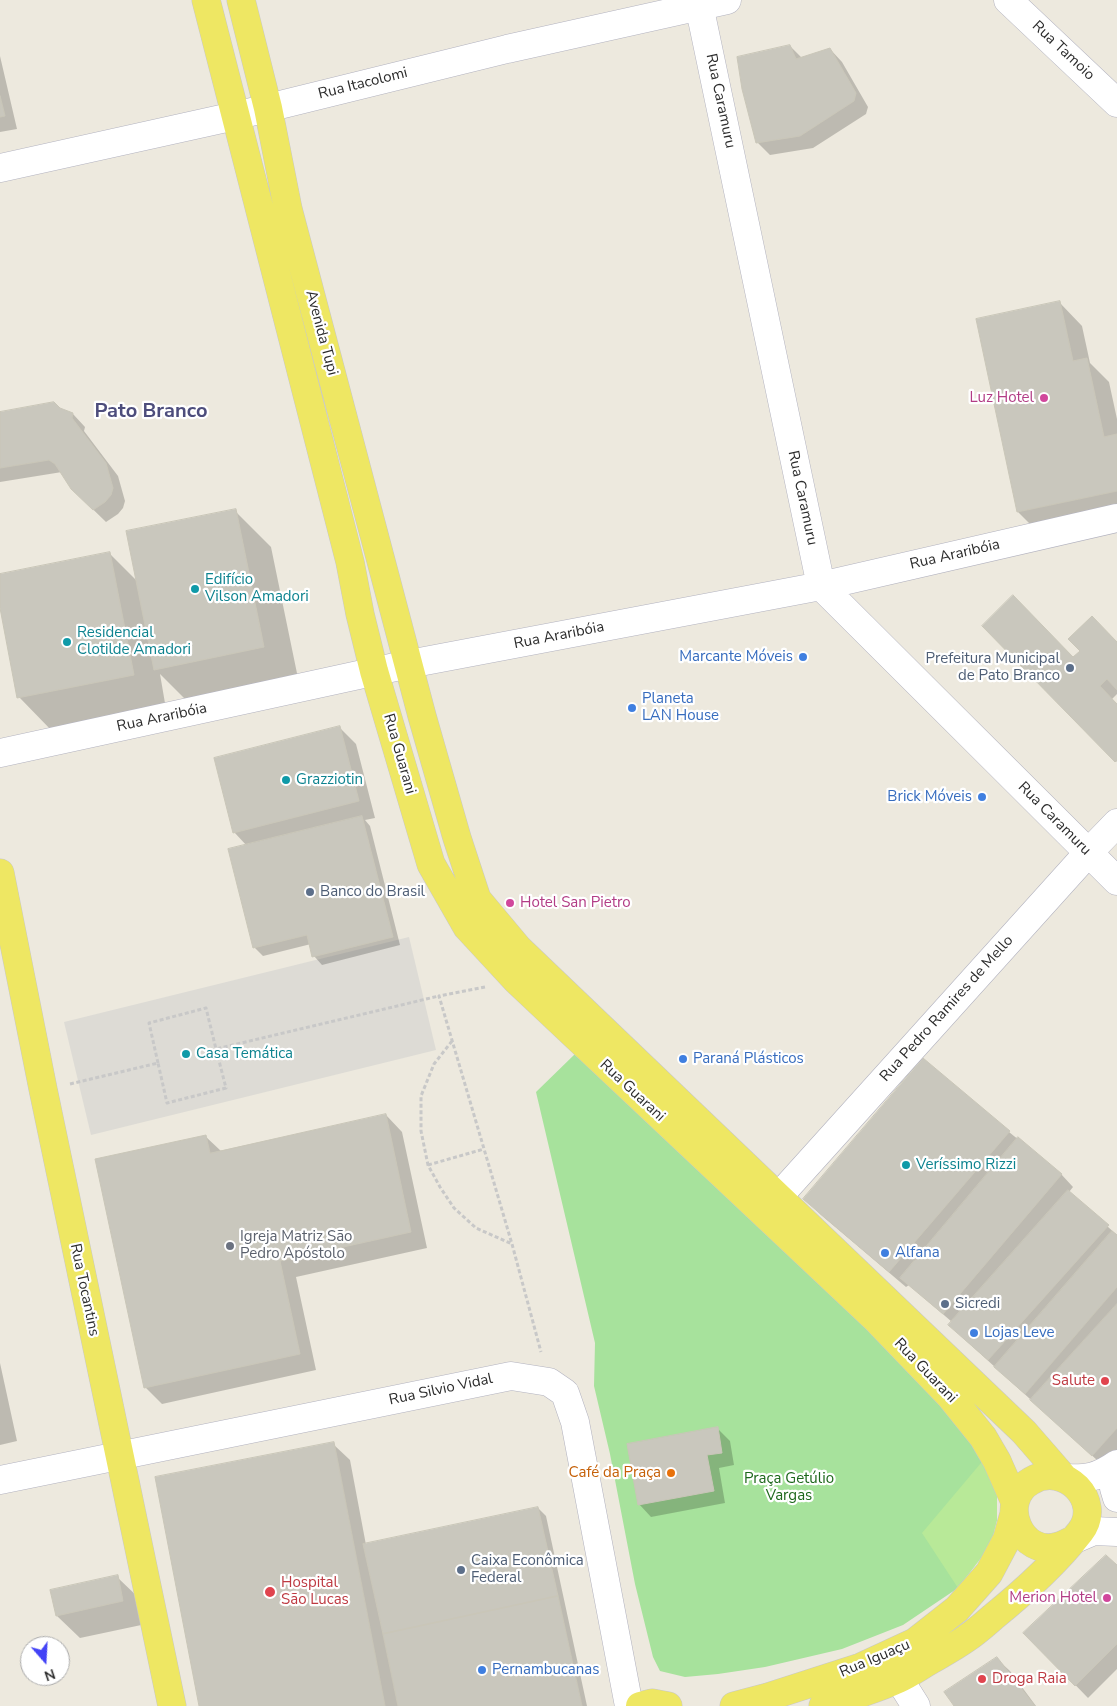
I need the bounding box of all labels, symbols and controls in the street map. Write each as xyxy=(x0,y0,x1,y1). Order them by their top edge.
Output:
street label: Rua Tamoio xyxy=(1028,17,1098,85)
street label: Rua Caramuru xyxy=(701,52,739,150)
street label: Rua Itacolomi xyxy=(316,64,410,104)
street label: Avenida Tupi xyxy=(301,289,341,377)
place label: Luz Hotel xyxy=(970,389,1034,407)
marker: Luz Hotel xyxy=(1038,392,1050,404)
district label: Pato Branco xyxy=(95,400,207,424)
street label: Rua Caramuru xyxy=(783,449,821,547)
street label: Rua Araribóia xyxy=(908,536,1002,574)
place label: Edifício Vilson Amadori xyxy=(205,571,309,606)
marker: Edifício Vilson Amadori xyxy=(189,583,201,595)
street label: Rua Araribóia xyxy=(512,618,606,654)
place label: Residencial Clotilde Amadori xyxy=(77,624,191,659)
marker: Residencial Clotilde Amadori xyxy=(61,636,73,648)
place label: Marcante Móveis xyxy=(679,648,793,666)
place label: Prefeitura Municipal de Pato Branco xyxy=(926,650,1060,685)
marker: Marcante Móveis xyxy=(797,651,809,663)
marker: Prefeitura Municipal de Pato Branco xyxy=(1064,662,1076,674)
place label: Planeta LAN House xyxy=(642,690,719,725)
street label: Rua Araribóia xyxy=(115,700,209,736)
marker: Planeta LAN House xyxy=(626,702,638,714)
street label: Rua Guarani xyxy=(379,712,419,796)
place label: Grazziotin xyxy=(296,771,363,789)
marker: Grazziotin xyxy=(280,774,292,786)
street label: Rua Caramuru xyxy=(1014,779,1094,859)
place label: Brick Móveis xyxy=(887,788,972,806)
marker: Brick Móveis xyxy=(976,791,988,803)
place label: Banco do Brasil xyxy=(320,883,425,901)
marker: Banco do Brasil xyxy=(304,886,316,898)
place label: Hotel San Pietro xyxy=(520,894,630,912)
marker: Hotel San Pietro xyxy=(504,897,516,909)
street label: Rua Pedro Ramires de Mello xyxy=(876,932,1018,1086)
place label: Casa Temática xyxy=(196,1045,293,1063)
marker: Casa Temática xyxy=(180,1048,192,1060)
place label: Paraná Plásticos xyxy=(693,1050,804,1068)
marker: Paraná Plásticos xyxy=(677,1053,689,1065)
street label: Rua Guarani xyxy=(596,1056,668,1126)
place label: Veríssimo Rizzi xyxy=(916,1156,1016,1174)
marker: Veríssimo Rizzi xyxy=(900,1159,912,1171)
place label: Igreja Matriz São Pedro Apóstolo xyxy=(240,1228,352,1263)
marker: Igreja Matriz São Pedro Apóstolo xyxy=(224,1240,236,1252)
street label: Rua Tocantins xyxy=(65,1242,103,1338)
place label: Alfana xyxy=(895,1244,940,1262)
marker: Alfana xyxy=(879,1247,891,1259)
place label: Sicredi xyxy=(955,1295,1000,1313)
marker: Sicredi xyxy=(939,1298,951,1310)
place label: Lojas Leve xyxy=(984,1324,1055,1342)
marker: Lojas Leve xyxy=(968,1327,980,1339)
street label: Rua Guarani xyxy=(890,1335,960,1407)
street label: Rua Silvio Vidal xyxy=(387,1370,495,1410)
place label: Salute xyxy=(1052,1372,1095,1390)
marker: Salute xyxy=(1099,1375,1111,1387)
place label: Café da Praça xyxy=(569,1464,661,1482)
marker: Café da Praça xyxy=(665,1467,677,1479)
park label: Praça Getúlio Vargas xyxy=(744,1470,834,1505)
place label: Caixa Econômica Federal xyxy=(471,1552,584,1587)
marker: Caixa Econômica Federal xyxy=(455,1564,467,1576)
place label: Hospital São Lucas xyxy=(281,1574,349,1609)
marker: Hospital São Lucas xyxy=(263,1585,277,1599)
place label: Merion Hotel xyxy=(1009,1589,1097,1607)
marker: Merion Hotel xyxy=(1101,1592,1113,1604)
north arrow xyxy=(20,1636,70,1686)
street label: Rua Iguaçu xyxy=(837,1636,913,1682)
place label: Pernambucanas xyxy=(492,1661,599,1679)
text: N xyxy=(42,1664,58,1685)
marker: Pernambucanas xyxy=(476,1664,488,1676)
place label: Droga Raia xyxy=(992,1670,1067,1688)
marker: Droga Raia xyxy=(976,1673,988,1685)

